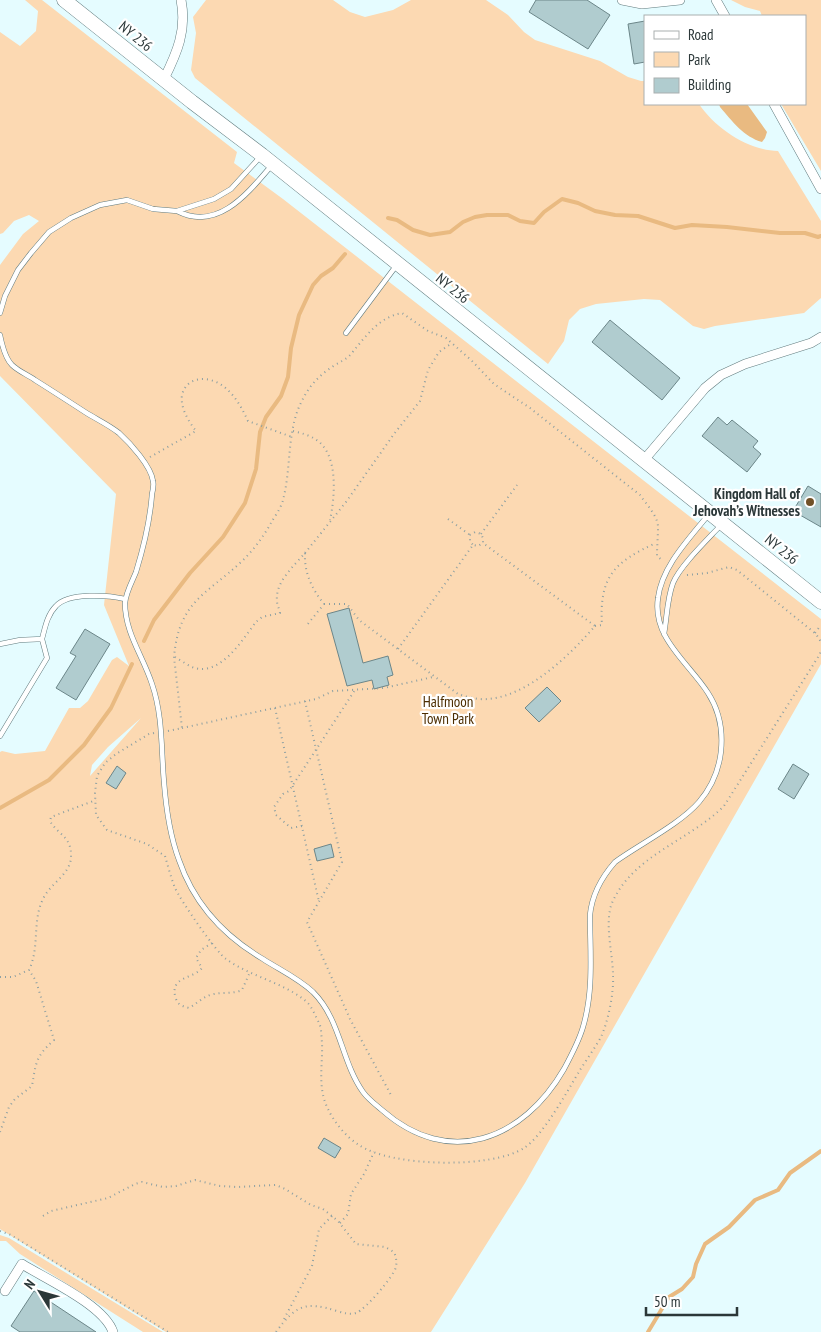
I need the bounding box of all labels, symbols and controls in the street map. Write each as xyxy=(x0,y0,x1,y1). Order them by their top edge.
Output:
legend xyxy=(644,15,806,105)
street label: NY 236 xyxy=(115,17,157,56)
text: Road xyxy=(688,25,714,44)
text: Park xyxy=(688,50,710,69)
text: Building xyxy=(688,75,731,94)
street label: NY 236 xyxy=(432,269,474,308)
place label: Kingdom Hall of Jehovah’s Witnesses xyxy=(692,484,801,520)
marker: Kingdom Hall of Jehovah’s Witnesses xyxy=(804,496,816,508)
street label: NY 236 xyxy=(761,530,803,569)
park label: Halfmoon Town Park xyxy=(422,692,474,728)
north arrow xyxy=(15,1267,65,1317)
text: N xyxy=(20,1276,39,1293)
scale bar xyxy=(646,1284,737,1316)
text: 50 m xyxy=(654,1292,680,1311)

